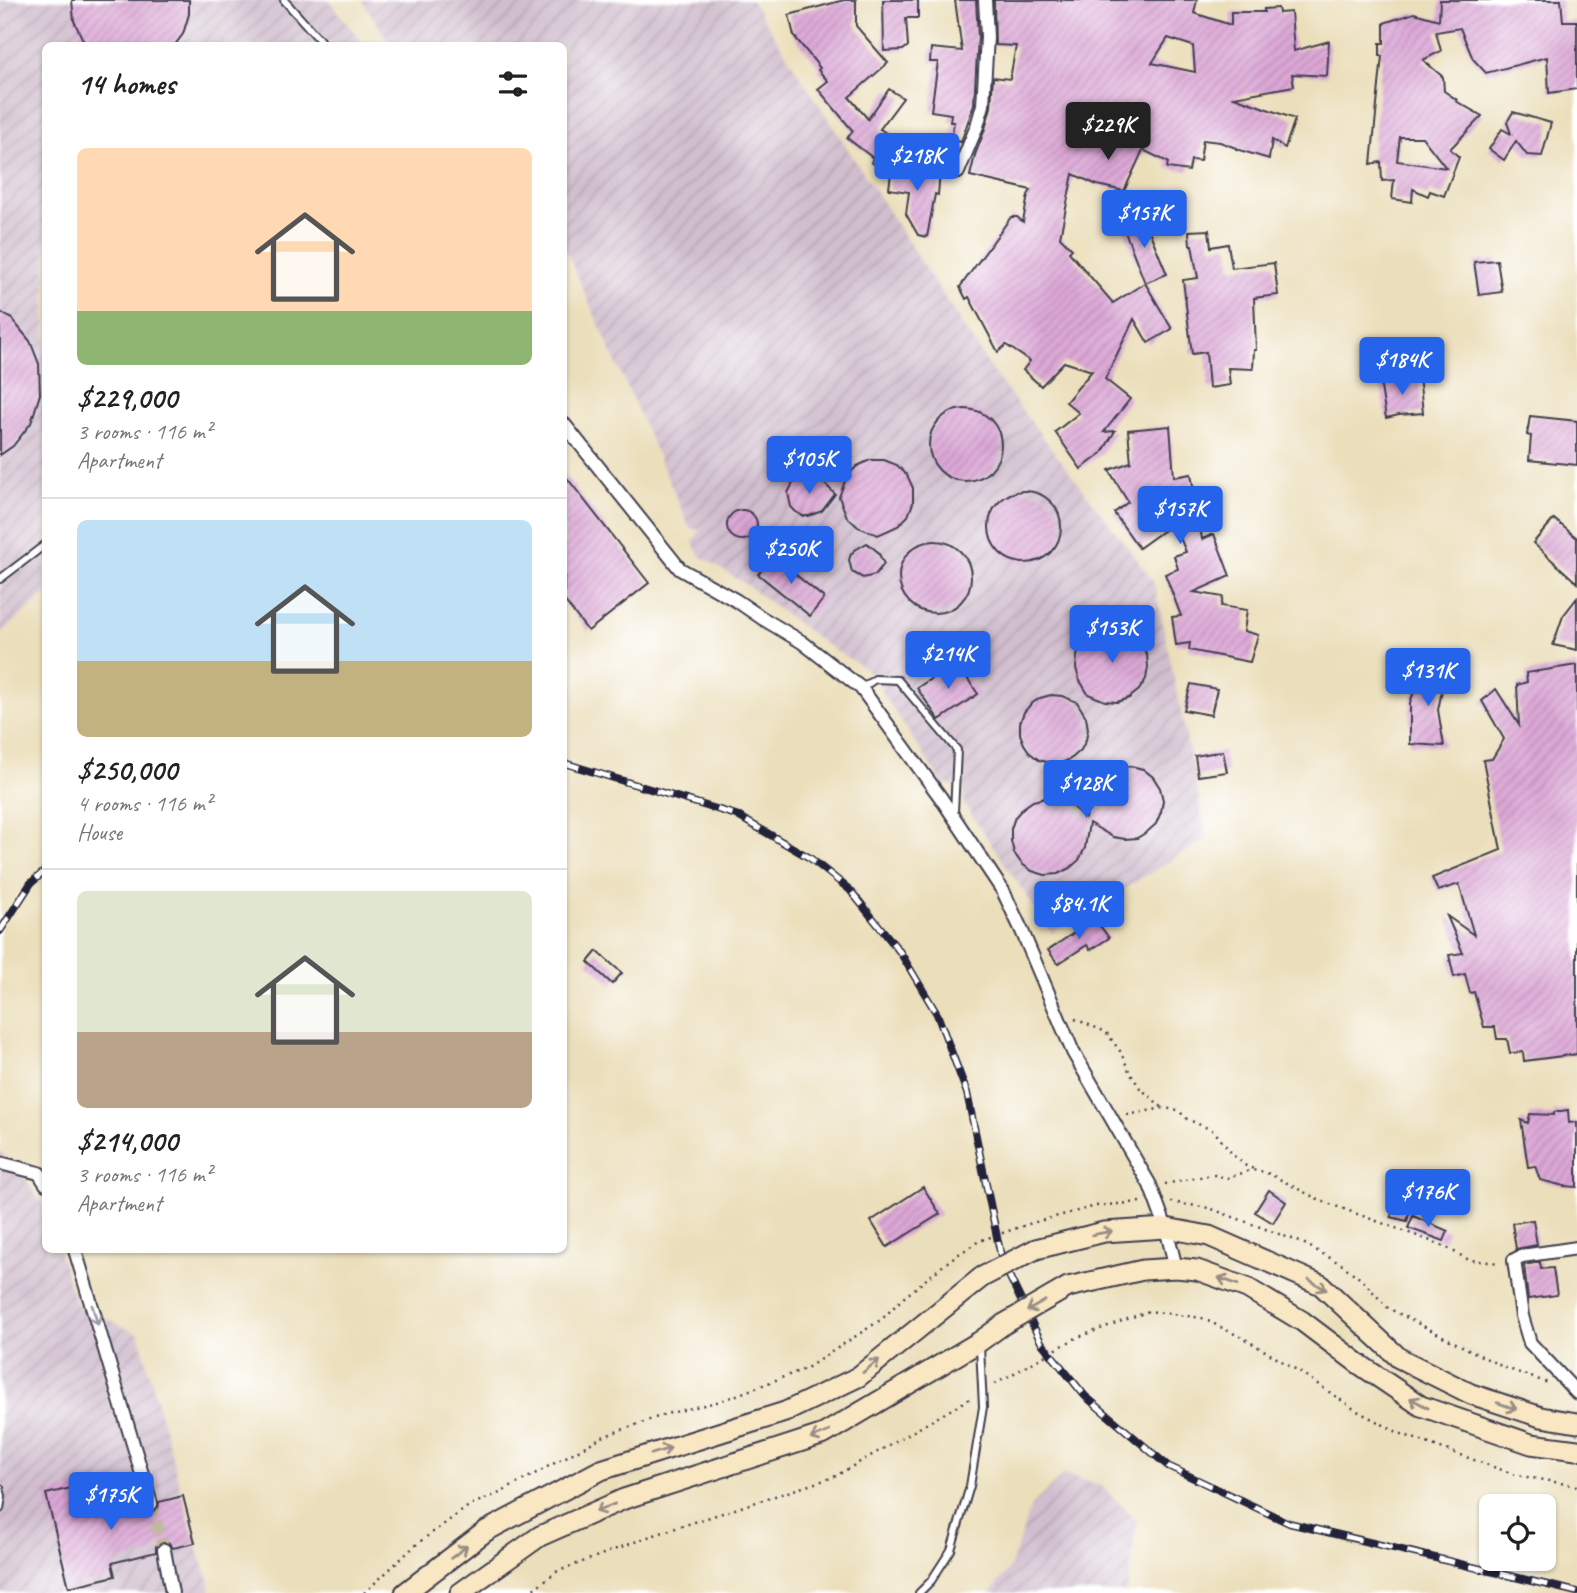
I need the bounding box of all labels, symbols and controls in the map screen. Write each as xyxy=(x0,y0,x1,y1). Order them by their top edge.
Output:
text: 14 homes xyxy=(77,65,175,103)
icon: filters xyxy=(494,65,532,103)
pin: $229K xyxy=(1059,102,1157,162)
text: $229K xyxy=(1082,110,1134,139)
pin: $218K xyxy=(868,134,966,193)
text: $218K xyxy=(890,141,944,170)
pin: $157K xyxy=(1095,190,1193,250)
icon: home xyxy=(242,194,368,320)
text: $157K xyxy=(1118,198,1170,227)
pin: $184K xyxy=(1353,338,1451,397)
text: $184K xyxy=(1375,345,1429,374)
text: $229,000 xyxy=(77,379,177,417)
text: 3 rooms · 116 m² xyxy=(77,417,212,446)
pin: $105K xyxy=(760,436,858,496)
text: $105K xyxy=(783,444,835,473)
text: Apartment xyxy=(77,446,162,475)
pin: $157K xyxy=(1131,486,1229,546)
text: $157K xyxy=(1154,494,1206,523)
pin: $250K xyxy=(742,526,840,586)
text: $250K xyxy=(765,534,817,563)
icon: home xyxy=(242,566,368,692)
pin: $153K xyxy=(1063,606,1161,665)
text: $153K xyxy=(1086,613,1138,642)
pin: $214K xyxy=(899,632,997,691)
text: $214K xyxy=(921,639,975,668)
pin: $131K xyxy=(1379,648,1477,708)
text: $131K xyxy=(1401,656,1455,685)
text: $250,000 xyxy=(77,751,177,789)
pin: $128K xyxy=(1037,760,1135,820)
text: $128K xyxy=(1059,768,1113,797)
text: 4 rooms · 116 m² xyxy=(77,789,212,818)
text: House xyxy=(77,818,122,847)
pin: $84.1K xyxy=(1022,881,1136,941)
text: $84.1K xyxy=(1050,889,1108,918)
icon: home xyxy=(242,937,368,1063)
text: $214,000 xyxy=(77,1122,177,1160)
text: 3 rooms · 116 m² xyxy=(77,1160,212,1189)
pin: $176K xyxy=(1379,1170,1477,1229)
text: $176K xyxy=(1401,1177,1455,1206)
text: Apartment xyxy=(77,1189,162,1218)
one-way arrow xyxy=(1090,1226,1113,1240)
one-way arrow xyxy=(1217,1274,1239,1286)
one-way arrow xyxy=(1308,1278,1328,1292)
one-way arrow xyxy=(1026,1299,1046,1313)
one-way arrow xyxy=(90,1303,103,1325)
one-way arrow xyxy=(862,1359,880,1374)
one-way arrow xyxy=(1409,1396,1429,1410)
one-way arrow xyxy=(1495,1401,1517,1413)
one-way arrow xyxy=(810,1429,831,1442)
one-way arrow xyxy=(650,1444,672,1456)
pin: $175K xyxy=(62,1472,160,1532)
text: $175K xyxy=(85,1480,137,1509)
map controls xyxy=(1479,1494,1556,1571)
button: locate xyxy=(1479,1494,1556,1571)
one-way arrow xyxy=(595,1502,616,1515)
one-way arrow xyxy=(449,1544,468,1559)

